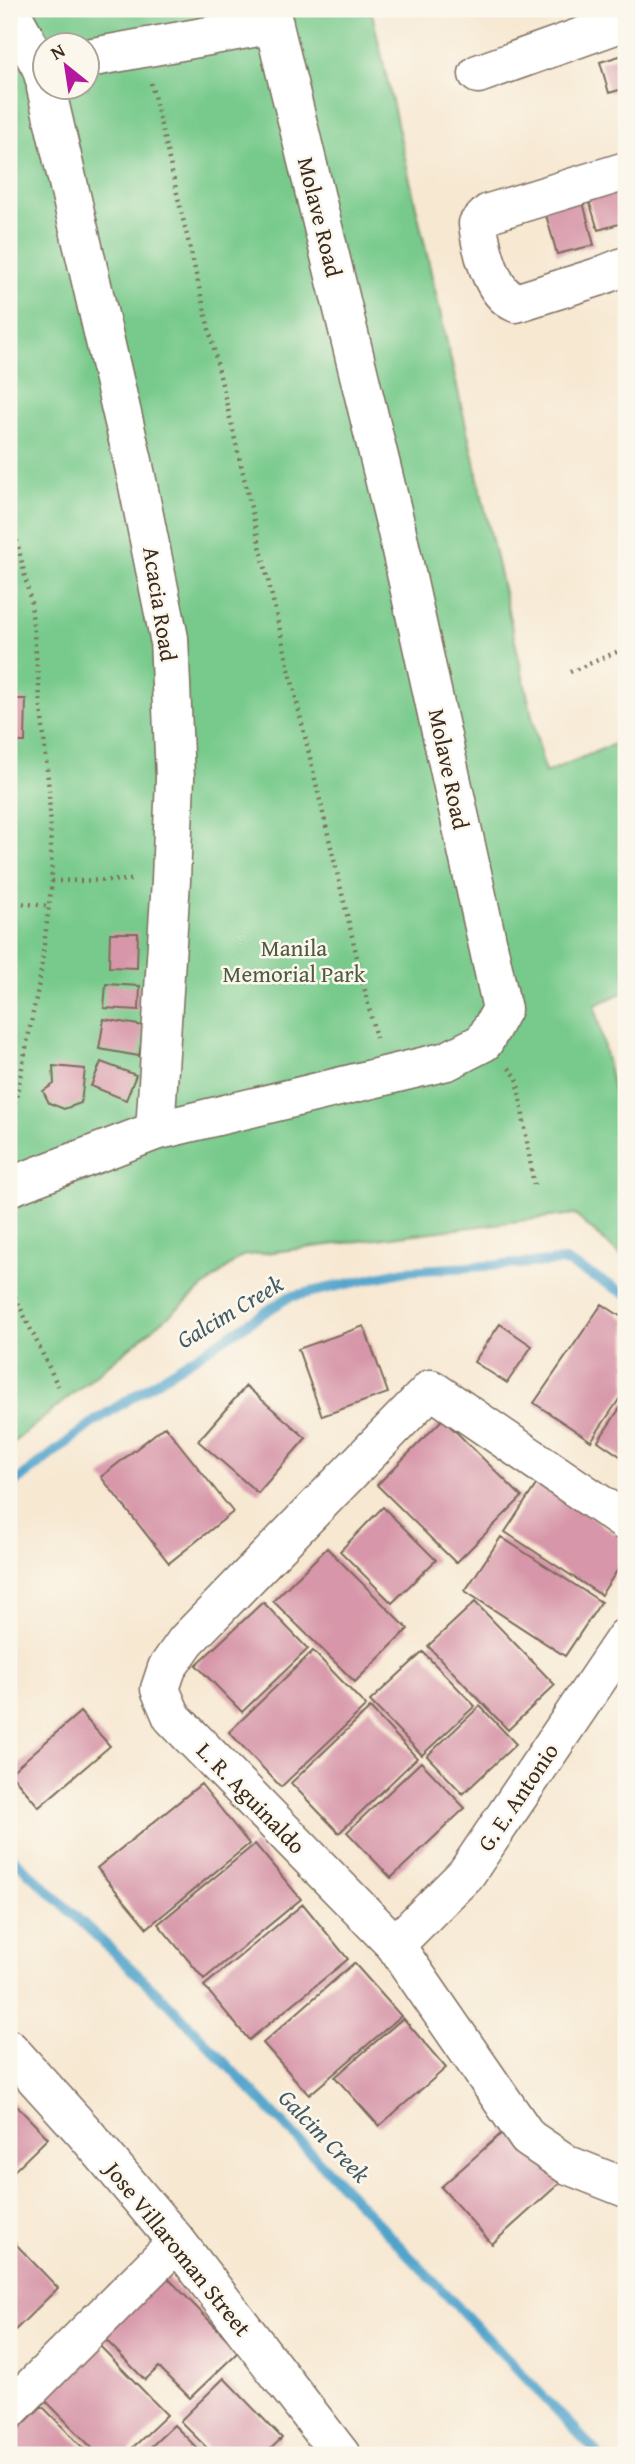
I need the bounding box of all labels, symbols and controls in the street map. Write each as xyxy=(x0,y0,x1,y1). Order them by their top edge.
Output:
north arrow xyxy=(32,32,102,102)
text: N xyxy=(45,36,70,67)
street label: Molave Road xyxy=(290,153,351,281)
street label: Acacia Road xyxy=(135,544,186,664)
street label: Molave Road xyxy=(421,706,479,833)
park label: Manila Memorial Park xyxy=(223,931,366,990)
water label: Galcim Creek xyxy=(170,1266,290,1357)
street label: L. R. Aguinaldo xyxy=(189,1734,313,1861)
street label: G. E. Antonio xyxy=(469,1736,566,1857)
water label: Galcim Creek xyxy=(271,2081,378,2190)
street label: Jose Villaroman Street xyxy=(96,2152,259,2343)

